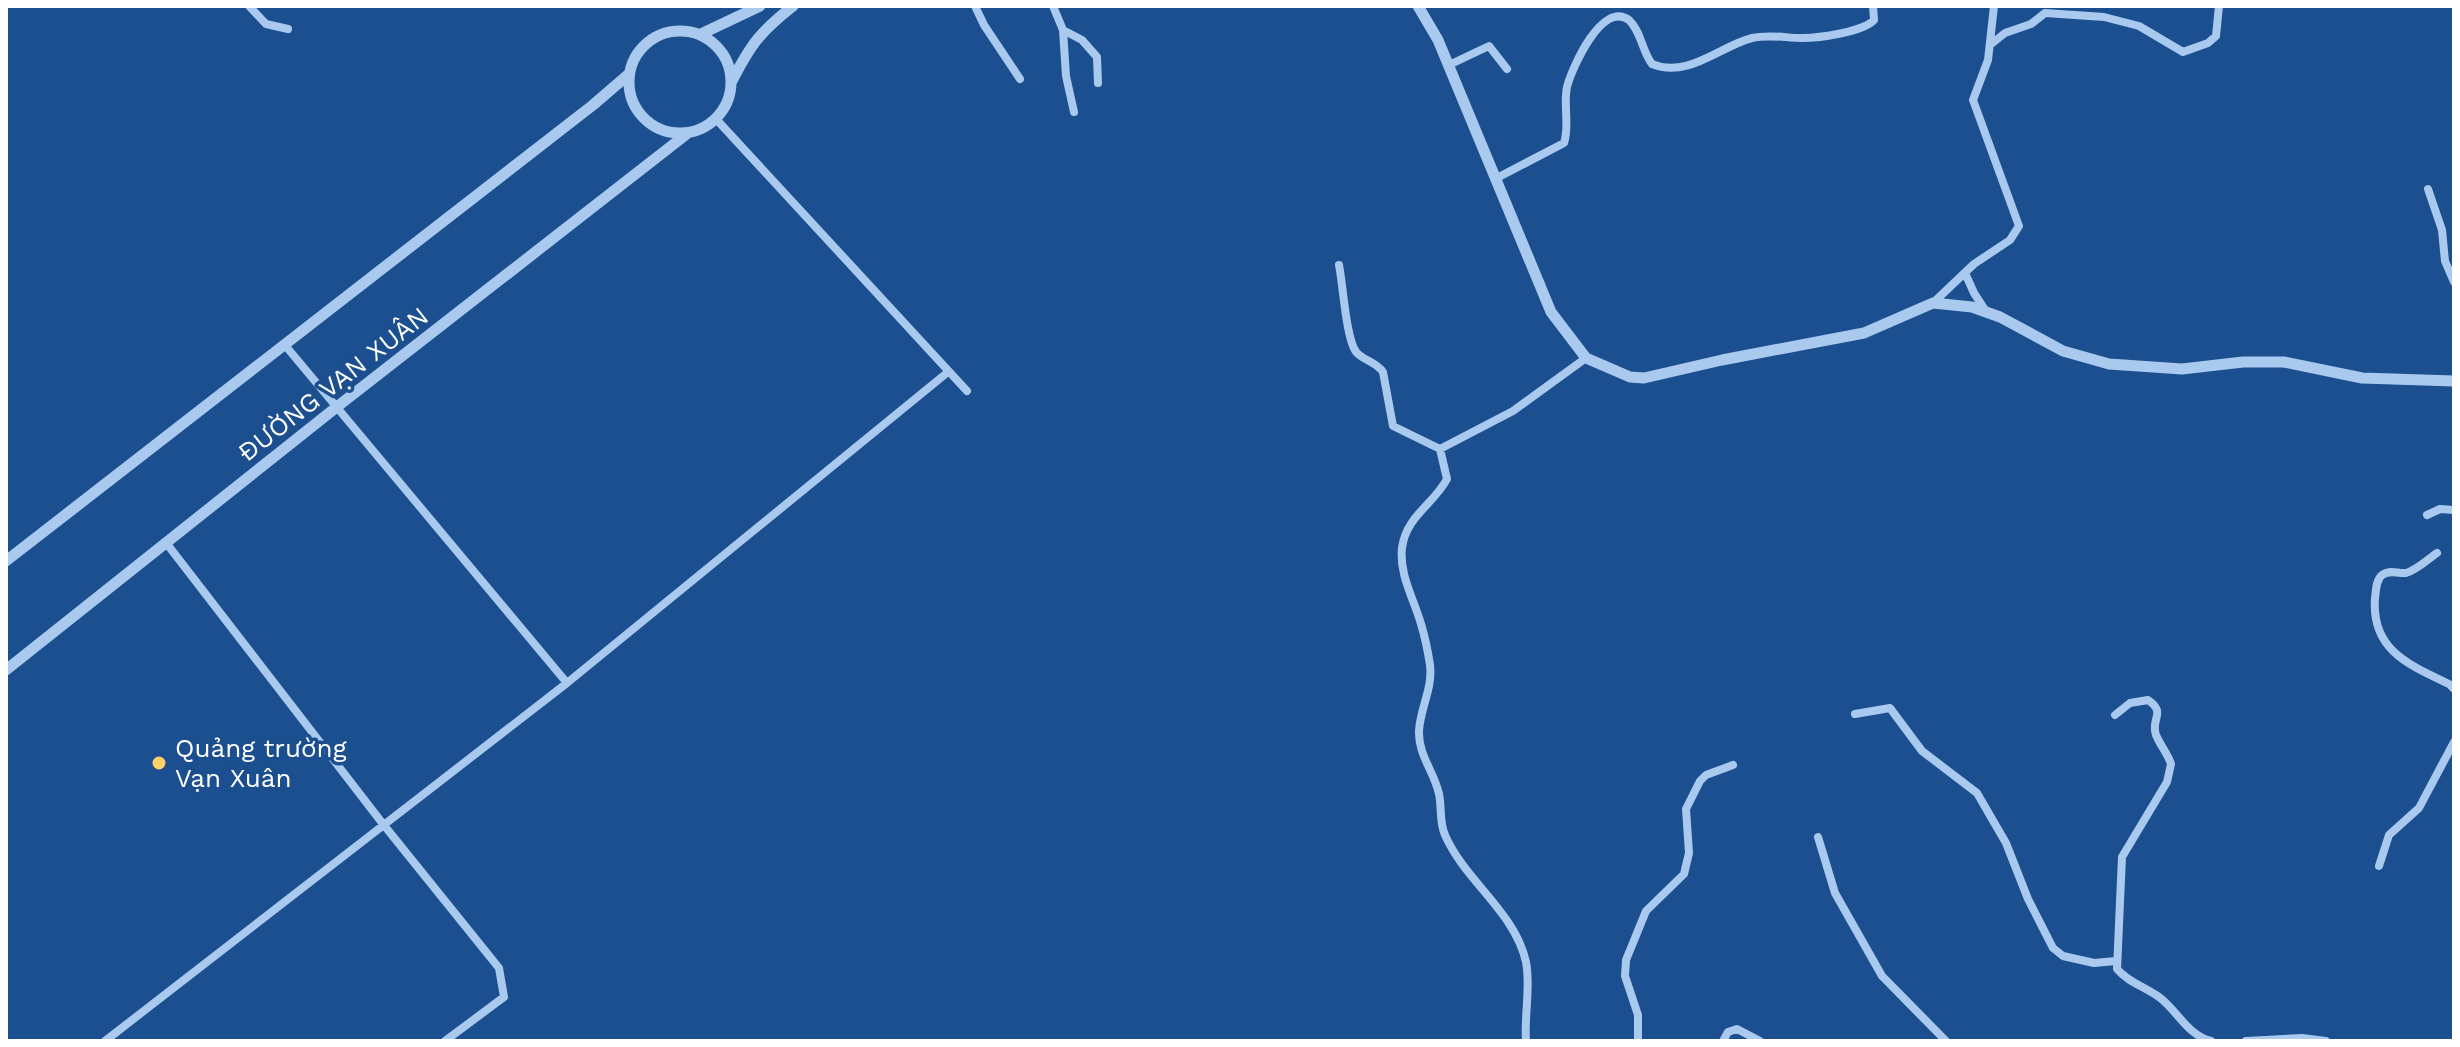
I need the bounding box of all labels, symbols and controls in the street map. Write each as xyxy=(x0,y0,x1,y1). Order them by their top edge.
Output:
street label: ĐƯỜNG VẠN XUÂN xyxy=(232,301,434,467)
place label: Quảng trường Vạn Xuân xyxy=(175,733,347,793)
marker: Quảng trường Vạn Xuân xyxy=(150,754,168,772)

